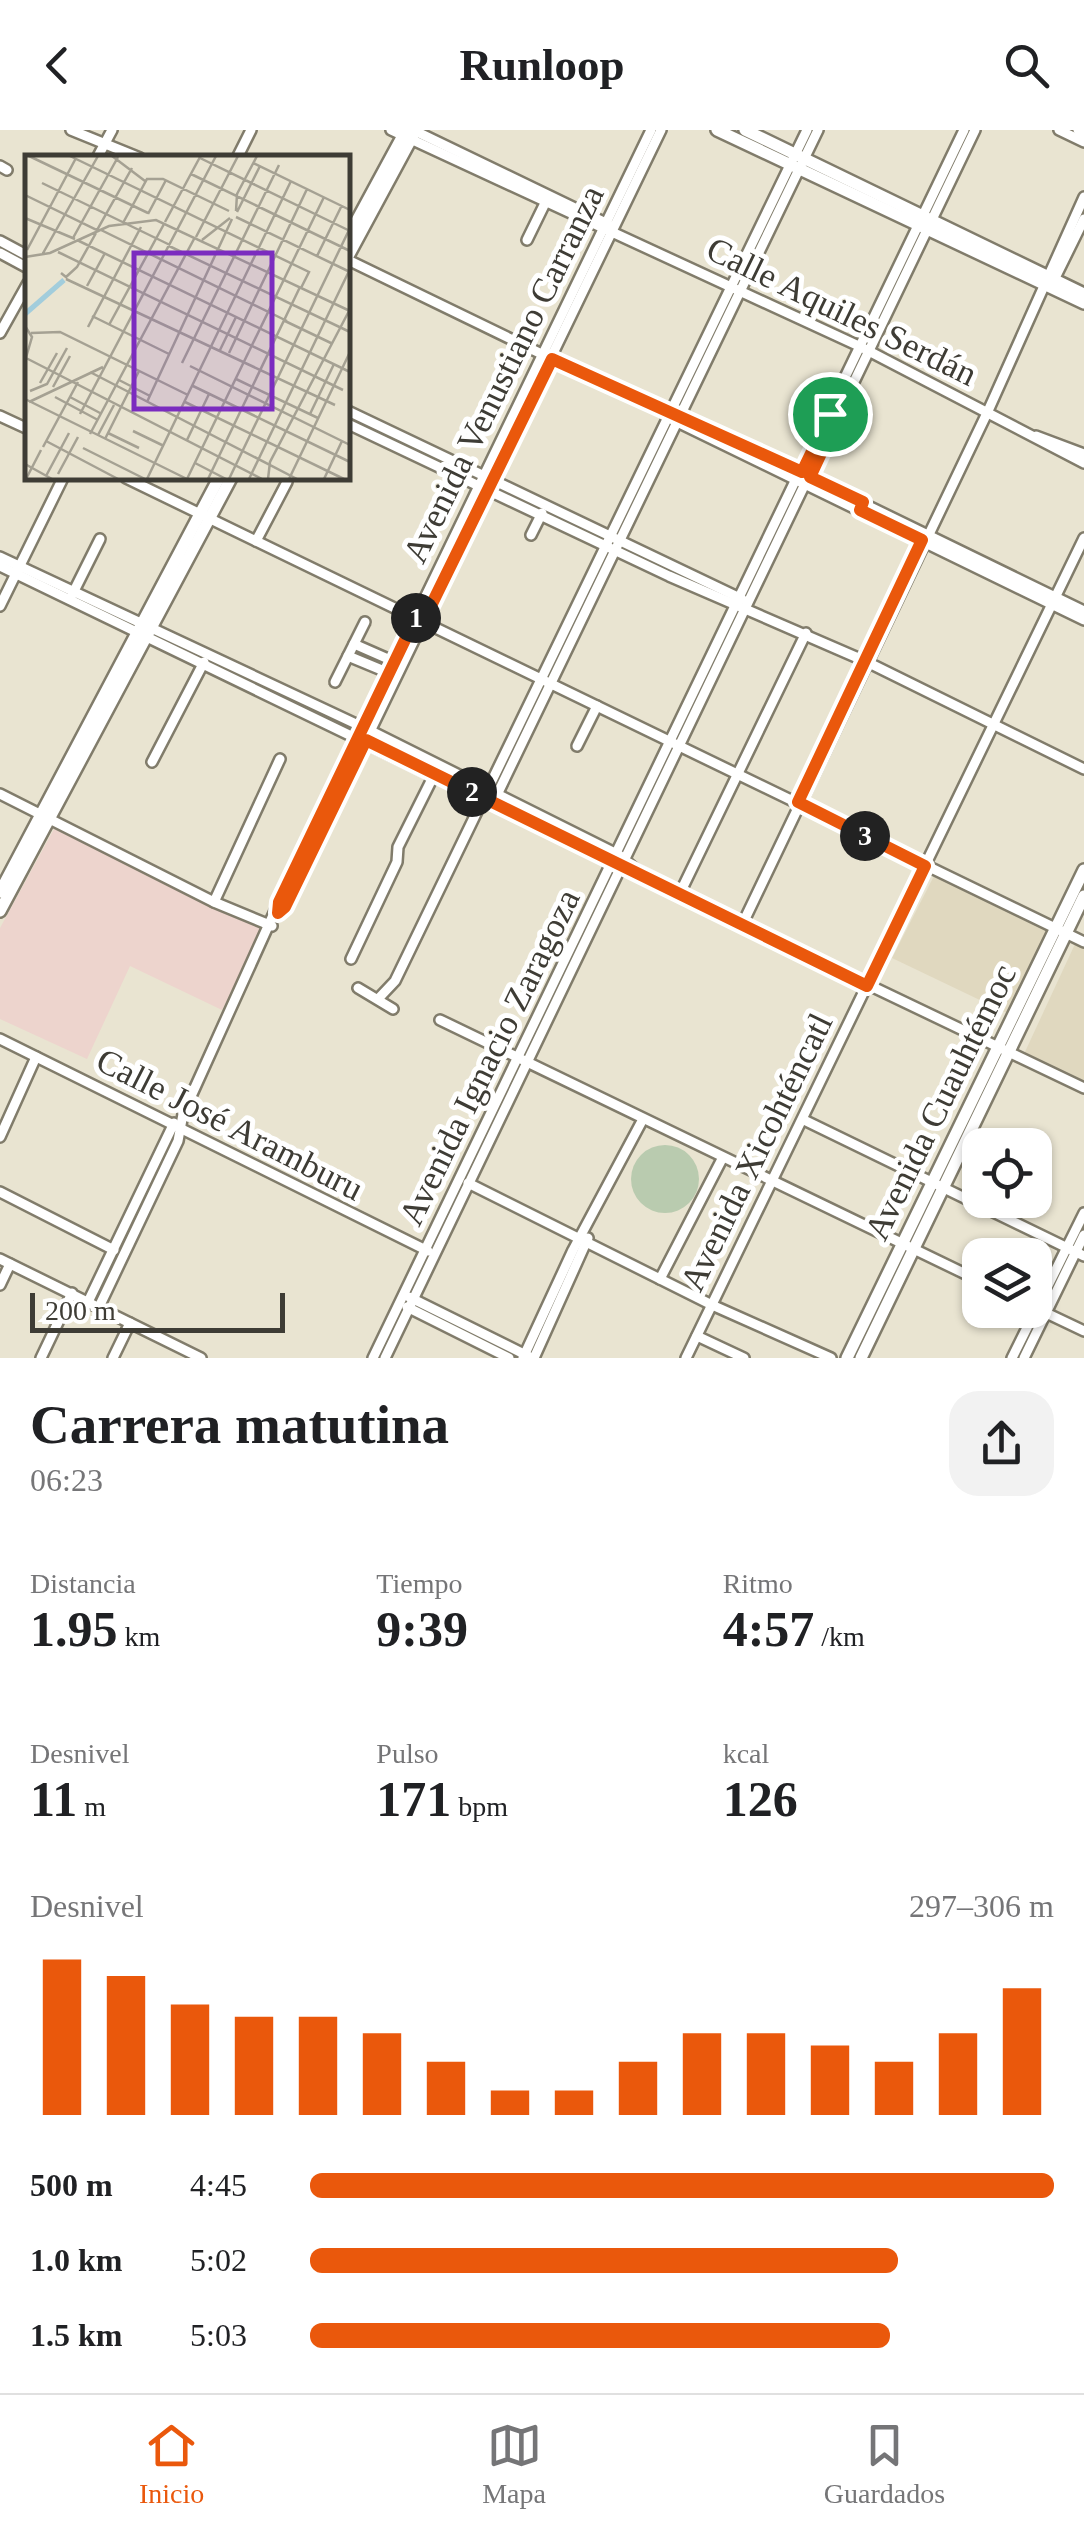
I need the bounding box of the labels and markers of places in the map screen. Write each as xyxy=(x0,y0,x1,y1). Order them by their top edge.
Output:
pin xyxy=(788,372,873,457)
pin: 1 xyxy=(391,593,441,643)
pin: 2 xyxy=(447,767,497,817)
pin: 3 xyxy=(840,811,890,861)

